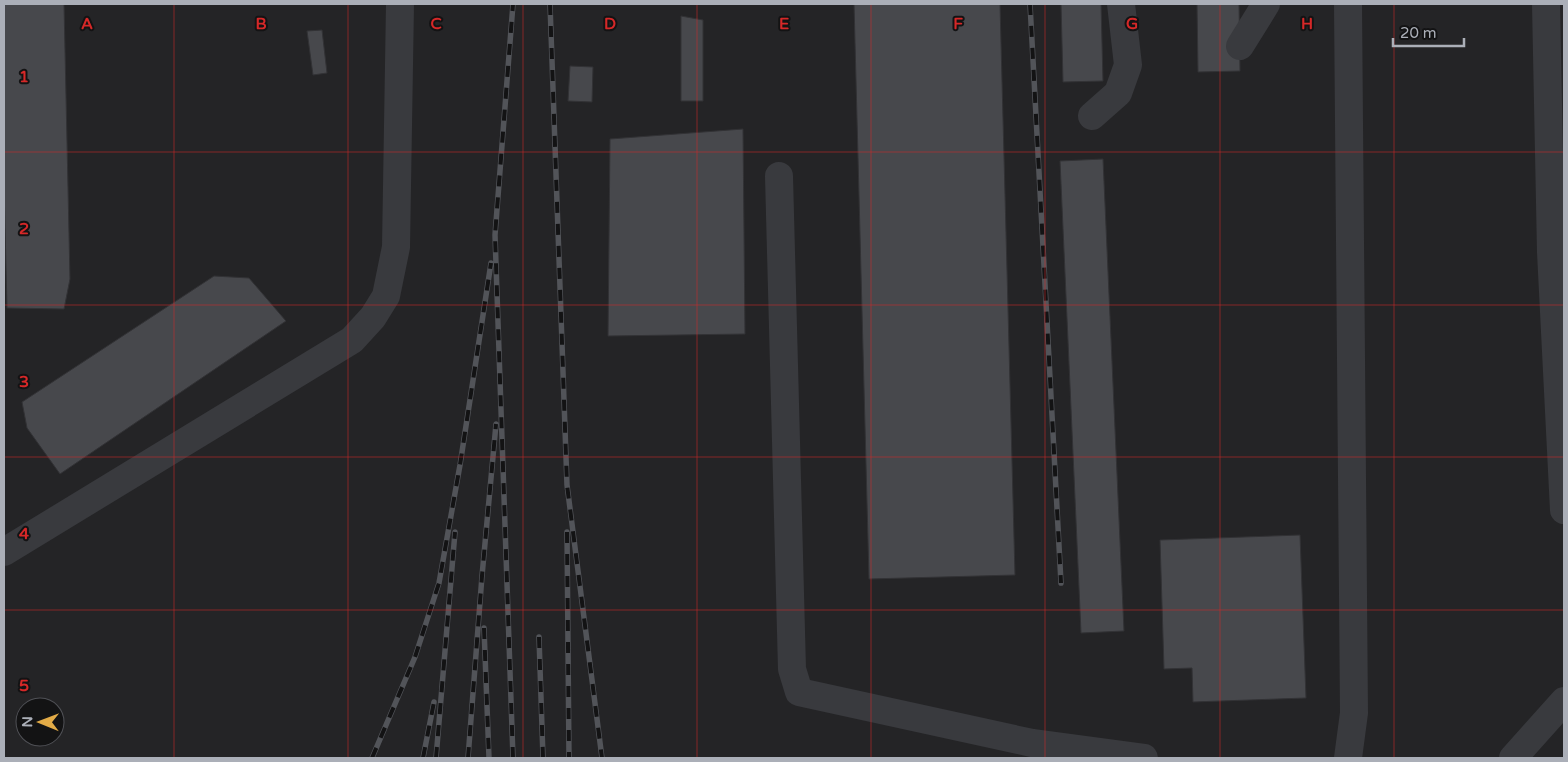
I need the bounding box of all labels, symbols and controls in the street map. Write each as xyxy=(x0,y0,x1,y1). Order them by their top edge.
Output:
text: A xyxy=(81,14,93,34)
text: B xyxy=(255,14,267,34)
text: C xyxy=(430,14,442,34)
text: D xyxy=(604,14,616,34)
text: E xyxy=(779,14,789,34)
text: F xyxy=(953,14,963,34)
text: G xyxy=(1126,14,1138,34)
text: H xyxy=(1301,14,1313,34)
scale bar xyxy=(1393,15,1464,47)
text: 20 m xyxy=(1400,24,1437,42)
text: 1 xyxy=(19,67,29,87)
text: 2 xyxy=(19,219,29,239)
text: 3 xyxy=(19,372,29,392)
text: 4 xyxy=(19,524,29,544)
text: 5 xyxy=(19,676,29,696)
north arrow xyxy=(15,697,65,747)
text: N xyxy=(19,716,36,728)

